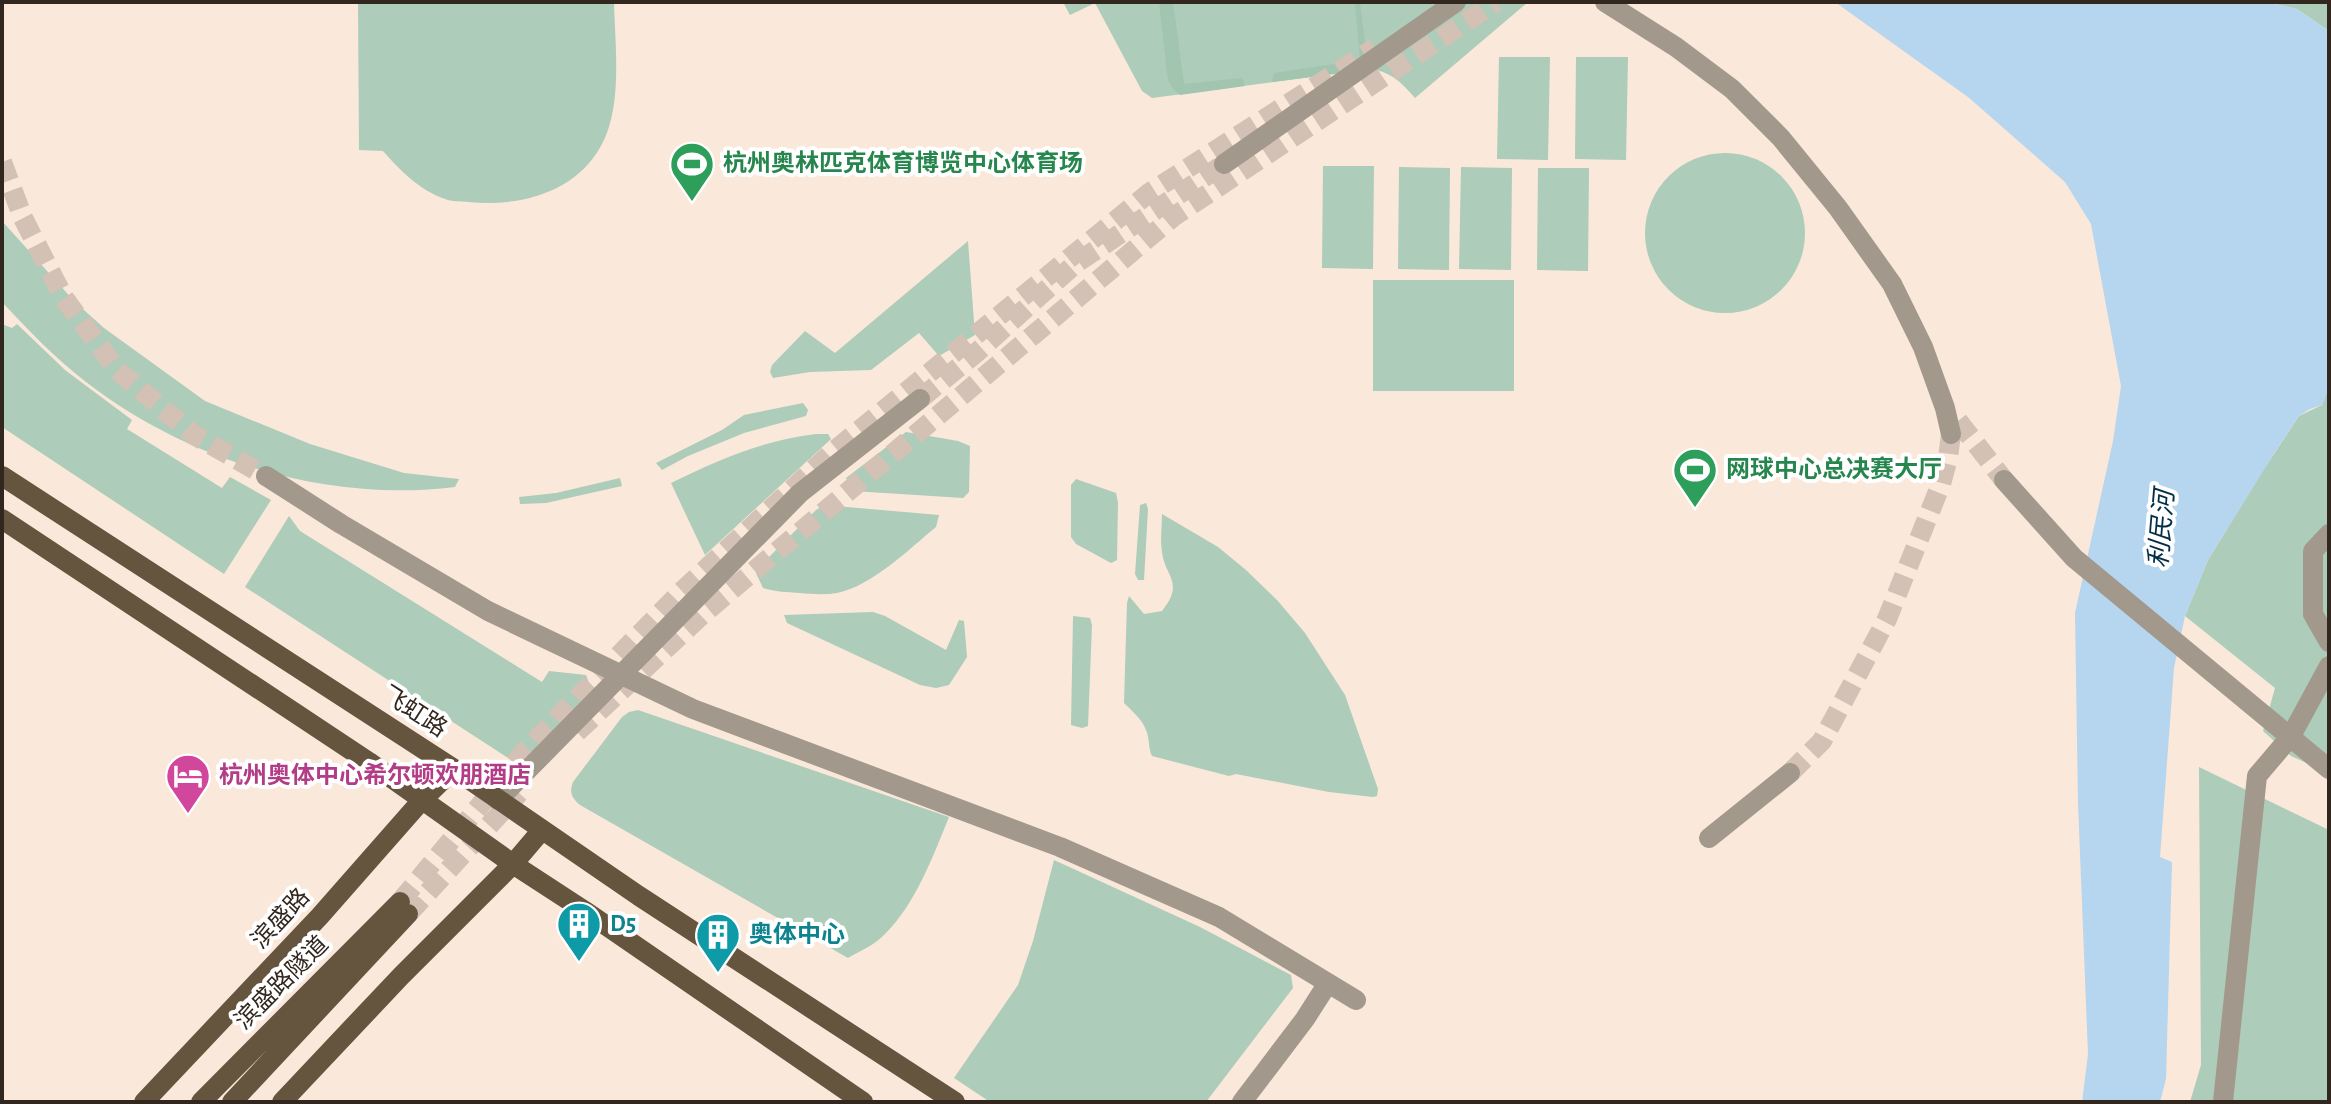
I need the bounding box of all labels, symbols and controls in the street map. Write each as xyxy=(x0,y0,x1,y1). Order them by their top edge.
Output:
sports icon: 杭州奥林匹克体育博览中心体育场 xyxy=(668,140,716,203)
place label: 杭州奥林匹克体育博览中心体育场 xyxy=(723,150,1083,176)
sports icon: 网球中心总决赛大厅 xyxy=(1671,446,1719,509)
place label: 网球中心总决赛大厅 xyxy=(1726,456,1942,482)
water label: 利民河 xyxy=(2145,484,2179,569)
street label: 飞虹路 xyxy=(377,681,452,742)
hotel icon: 杭州奥体中心希尔顿欢朋酒店 xyxy=(164,752,212,815)
place label: 杭州奥体中心希尔顿欢朋酒店 xyxy=(219,762,531,788)
street label: 滨盛路 xyxy=(246,883,314,954)
building icon: D5 xyxy=(555,900,603,963)
building icon: 奥体中心 xyxy=(694,911,742,974)
place label: D5 xyxy=(610,912,636,936)
place label: 奥体中心 xyxy=(749,921,845,947)
street label: 滨盛路隧道 xyxy=(230,931,333,1034)

